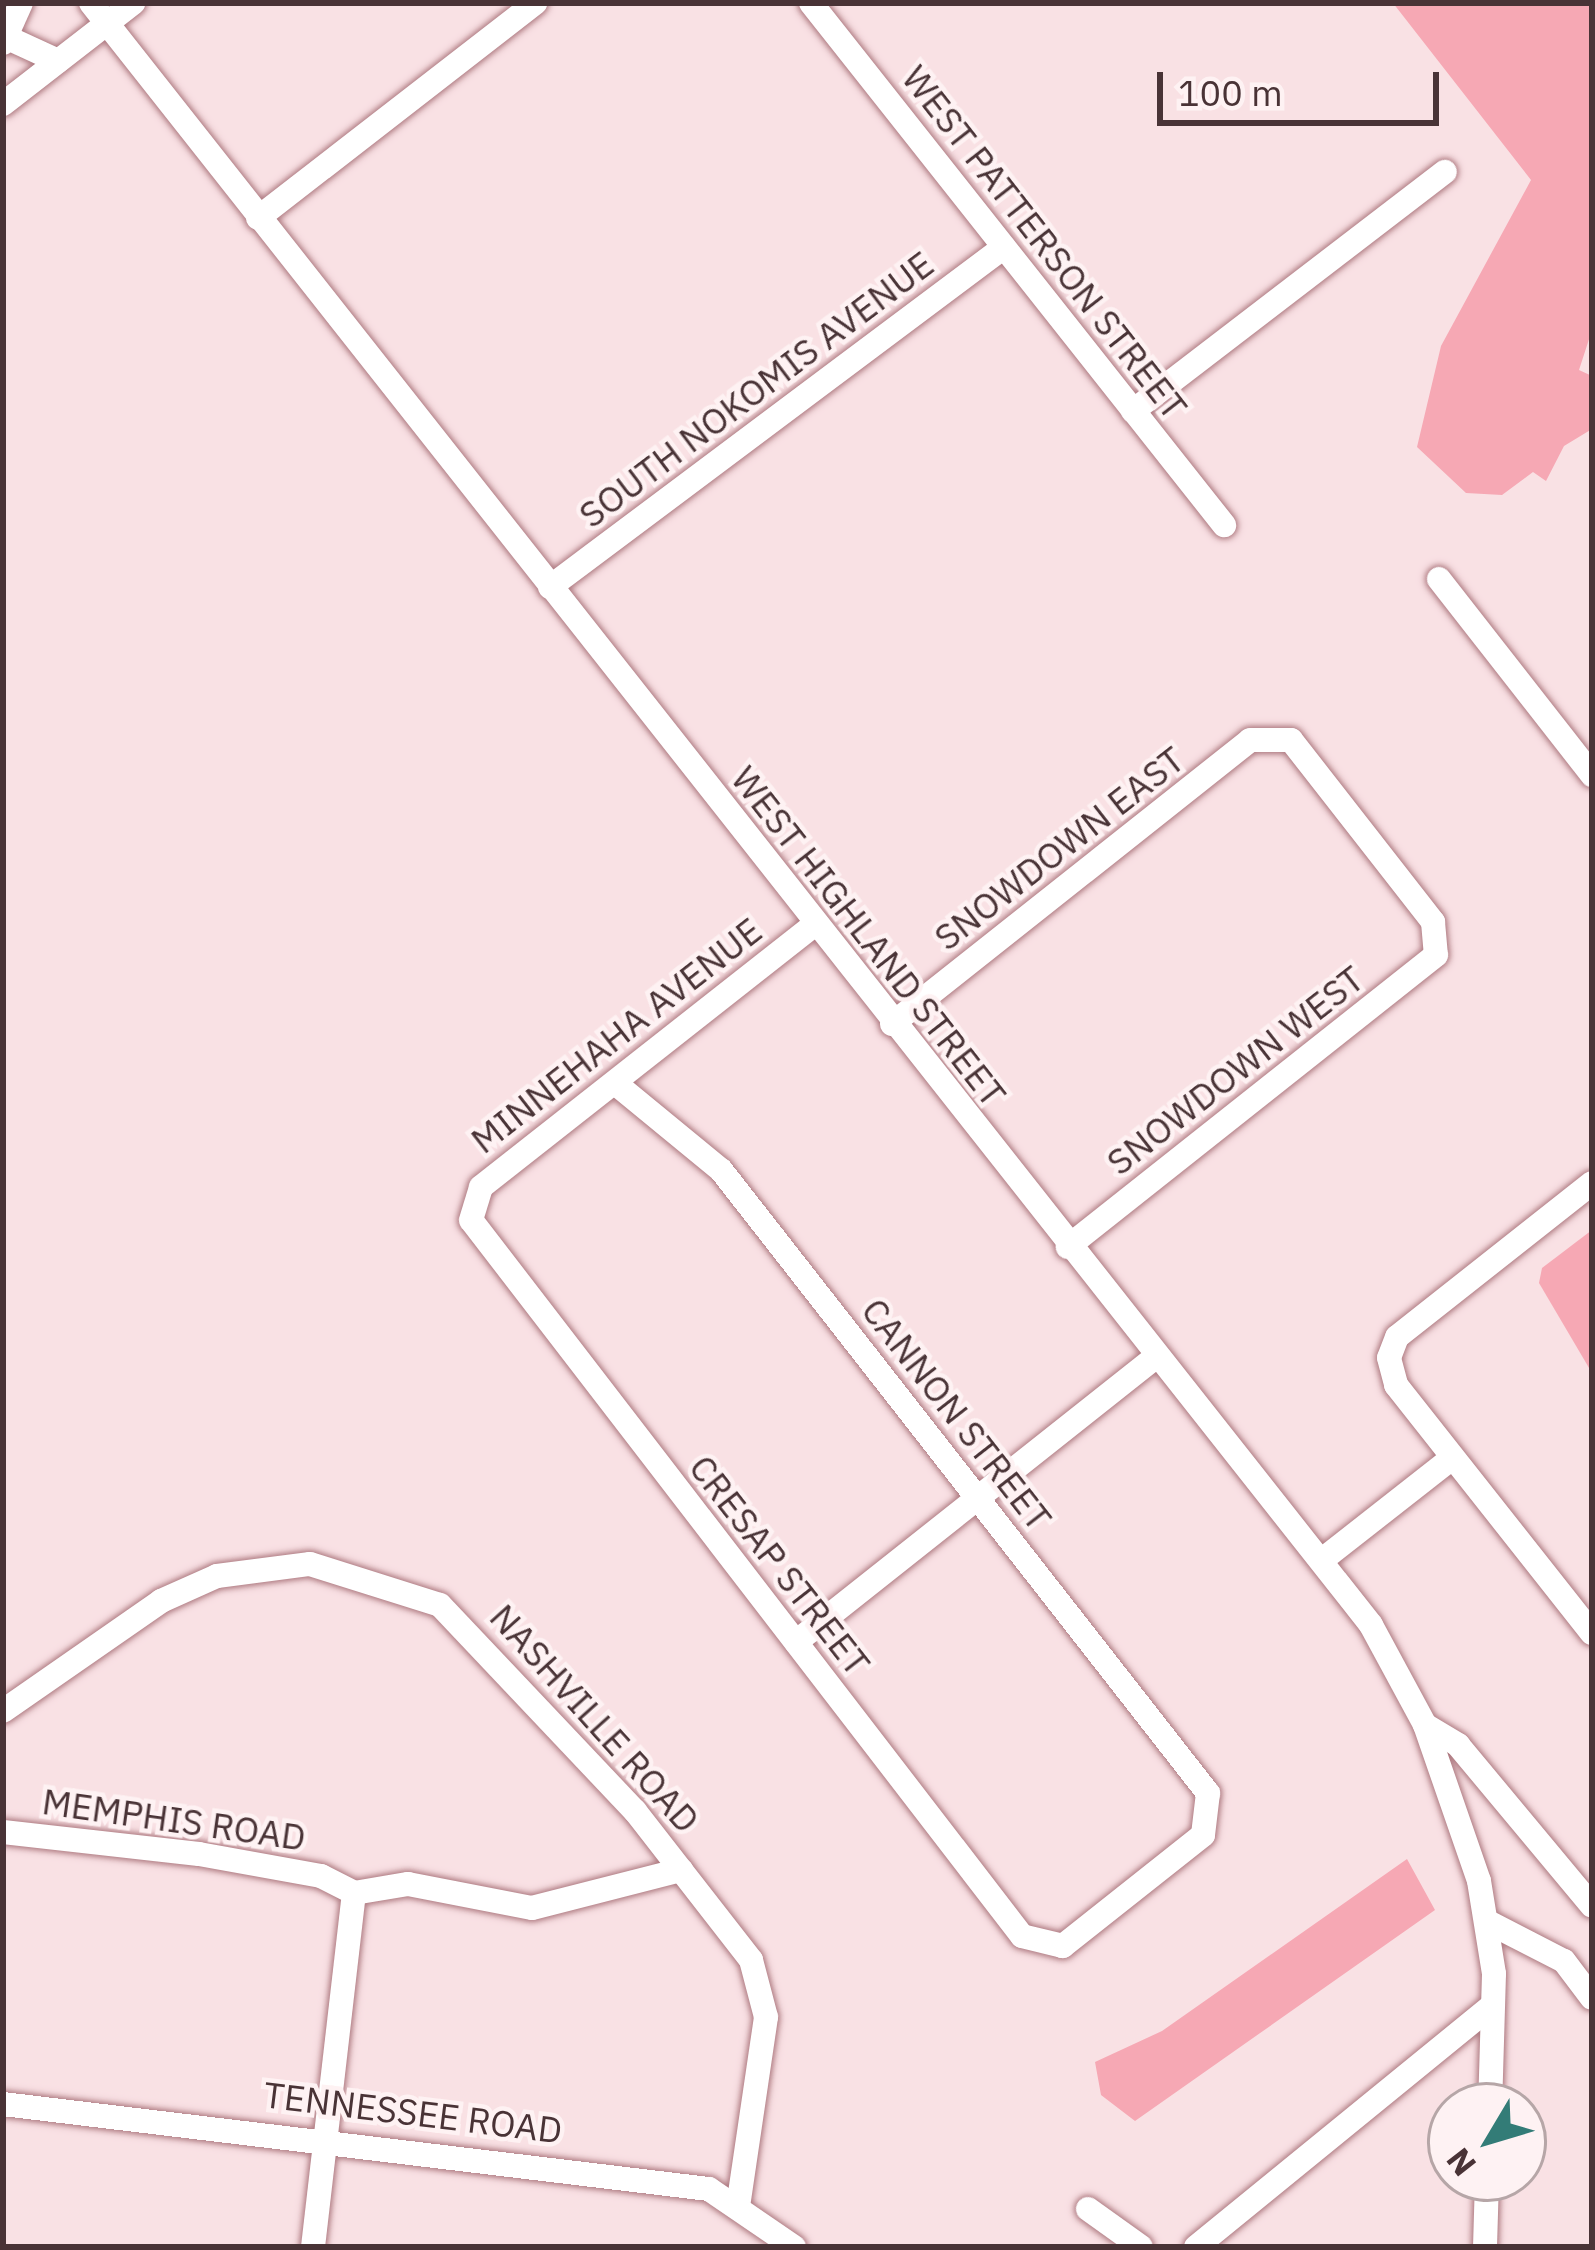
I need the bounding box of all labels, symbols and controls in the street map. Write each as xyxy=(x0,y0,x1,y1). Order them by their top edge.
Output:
scale bar xyxy=(1163,48,1445,122)
street label: WEST PATTERSON STREET xyxy=(894,57,1196,427)
text: 100 m xyxy=(1178,69,1283,116)
street label: SOUTH NOKOMIS AVENUE xyxy=(570,242,942,536)
street label: SNOWDOWN EAST xyxy=(926,737,1192,959)
street label: WEST HIGHLAND STREET xyxy=(723,757,1015,1115)
street label: MINNEHAHA AVENUE xyxy=(462,908,770,1162)
street label: SNOWDOWN WEST xyxy=(1098,956,1372,1184)
street label: CANNON STREET xyxy=(853,1289,1061,1539)
street label: CRESAP STREET xyxy=(681,1446,879,1684)
street label: NASHVILLE ROAD xyxy=(481,1595,709,1841)
street label: MEMPHIS ROAD xyxy=(40,1779,308,1859)
street label: TENNESSEE ROAD xyxy=(261,2072,565,2152)
north arrow xyxy=(1427,2082,1547,2202)
text: N xyxy=(1436,2140,1485,2185)

